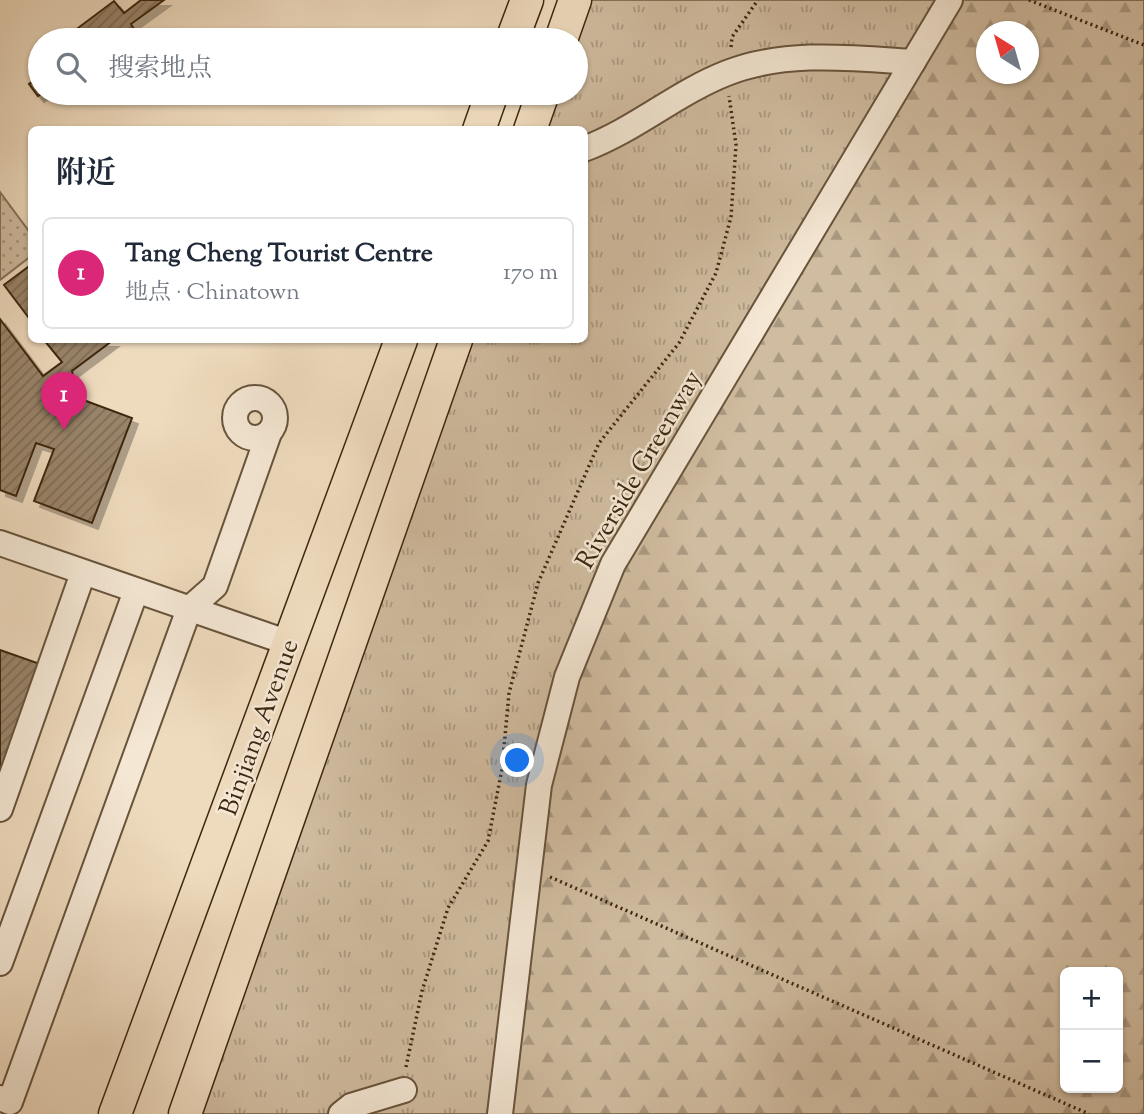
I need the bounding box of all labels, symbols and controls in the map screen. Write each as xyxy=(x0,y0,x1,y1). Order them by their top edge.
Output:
north arrow xyxy=(976,21,1039,84)
search box xyxy=(28,28,588,105)
icon: search xyxy=(52,48,90,86)
text: 搜索地点 xyxy=(108,51,212,88)
text: 附近 xyxy=(56,153,116,196)
text: Tang Cheng Tourist Centre xyxy=(125,236,433,273)
text: 1 xyxy=(77,257,85,290)
text: 170 m xyxy=(503,257,558,290)
text: 地点 · Chinatown xyxy=(125,277,300,310)
street label: Riverside Greenway xyxy=(568,364,712,577)
pin: 1 xyxy=(41,372,87,430)
street label: Binjiang Avenue xyxy=(211,634,309,821)
your location xyxy=(500,743,534,777)
map controls xyxy=(1060,967,1123,1093)
button: + xyxy=(1060,967,1123,1030)
button: − xyxy=(1060,1030,1123,1093)

